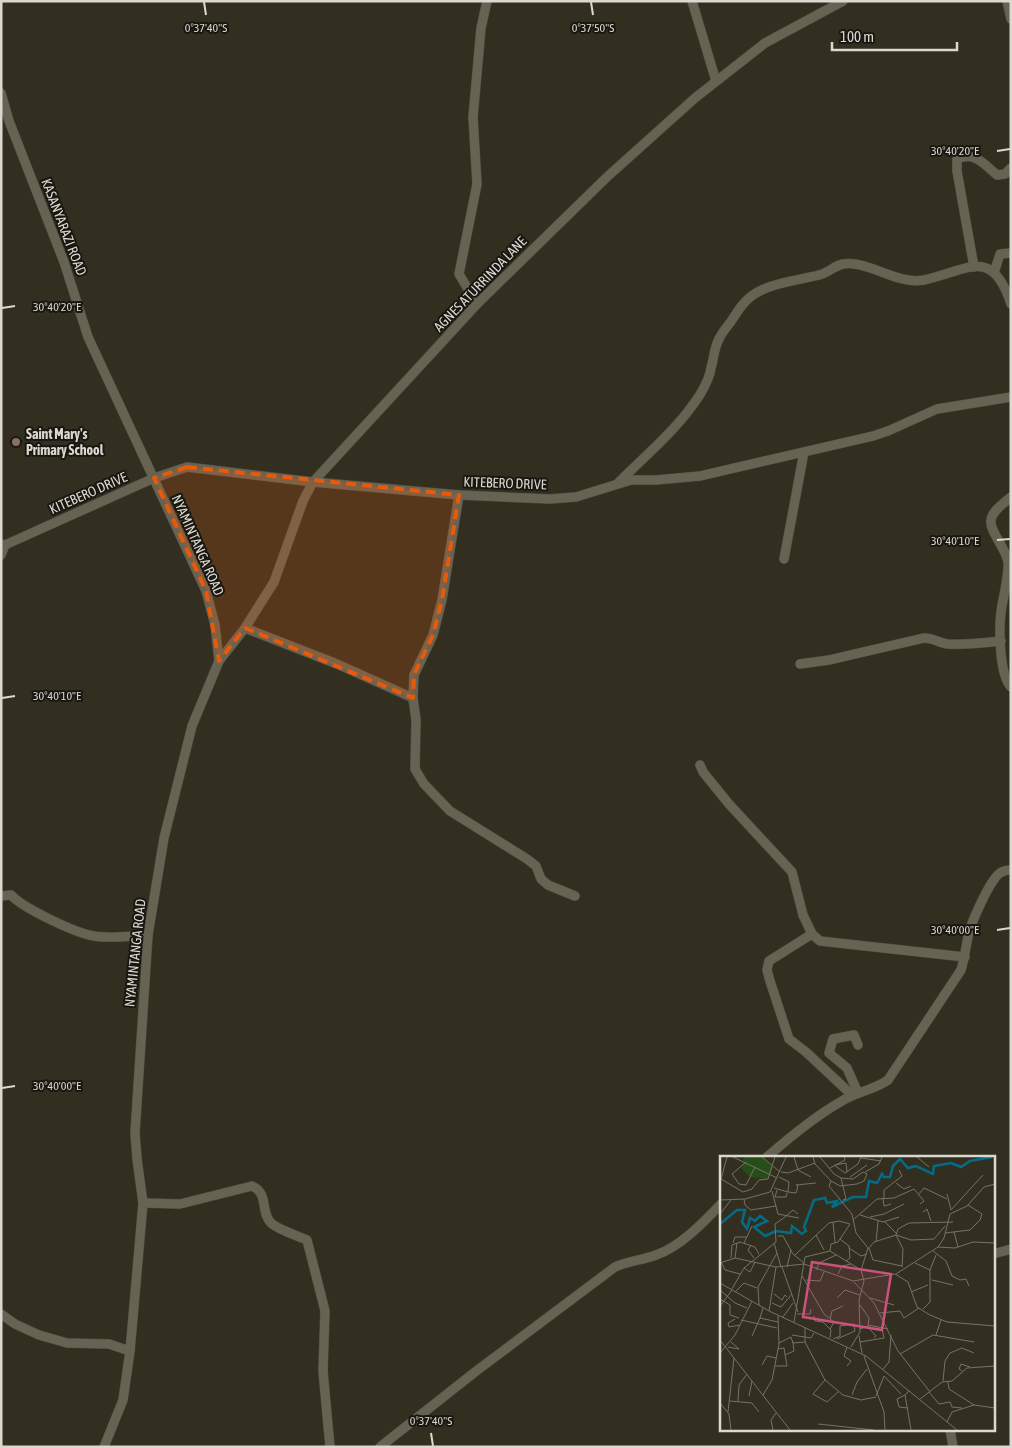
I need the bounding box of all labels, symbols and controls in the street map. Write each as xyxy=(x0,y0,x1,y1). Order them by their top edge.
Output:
scale bar xyxy=(832,20,957,52)
text: 0°37'40"S xyxy=(185,21,227,35)
text: 0°37'50"S xyxy=(572,21,614,35)
text: 100 m xyxy=(840,28,874,45)
text: 30°40'20"E xyxy=(931,144,979,158)
street label: KASANYARAZI ROAD xyxy=(38,176,90,278)
street label: AGNES ATURRINDA LANE xyxy=(430,233,530,335)
text: 30°40'20"E xyxy=(33,300,81,314)
place label: Saint Mary's Primary School xyxy=(26,426,104,458)
marker: Saint Mary's Primary School xyxy=(10,436,22,448)
street label: KITEBERO DRIVE xyxy=(47,469,129,517)
street label: KITEBERO DRIVE xyxy=(463,474,547,492)
street label: NYAMINTANGA ROAD xyxy=(169,492,227,598)
text: 30°40'10"E xyxy=(931,534,979,548)
text: 30°40'10"E xyxy=(33,689,81,703)
street label: NYAMINTANGA ROAD xyxy=(121,898,149,1008)
text: 30°40'00"E xyxy=(931,923,979,937)
text: 30°40'00"E xyxy=(33,1079,81,1093)
inset map xyxy=(720,1156,994,1430)
text: 0°37'40"S xyxy=(410,1414,452,1428)

